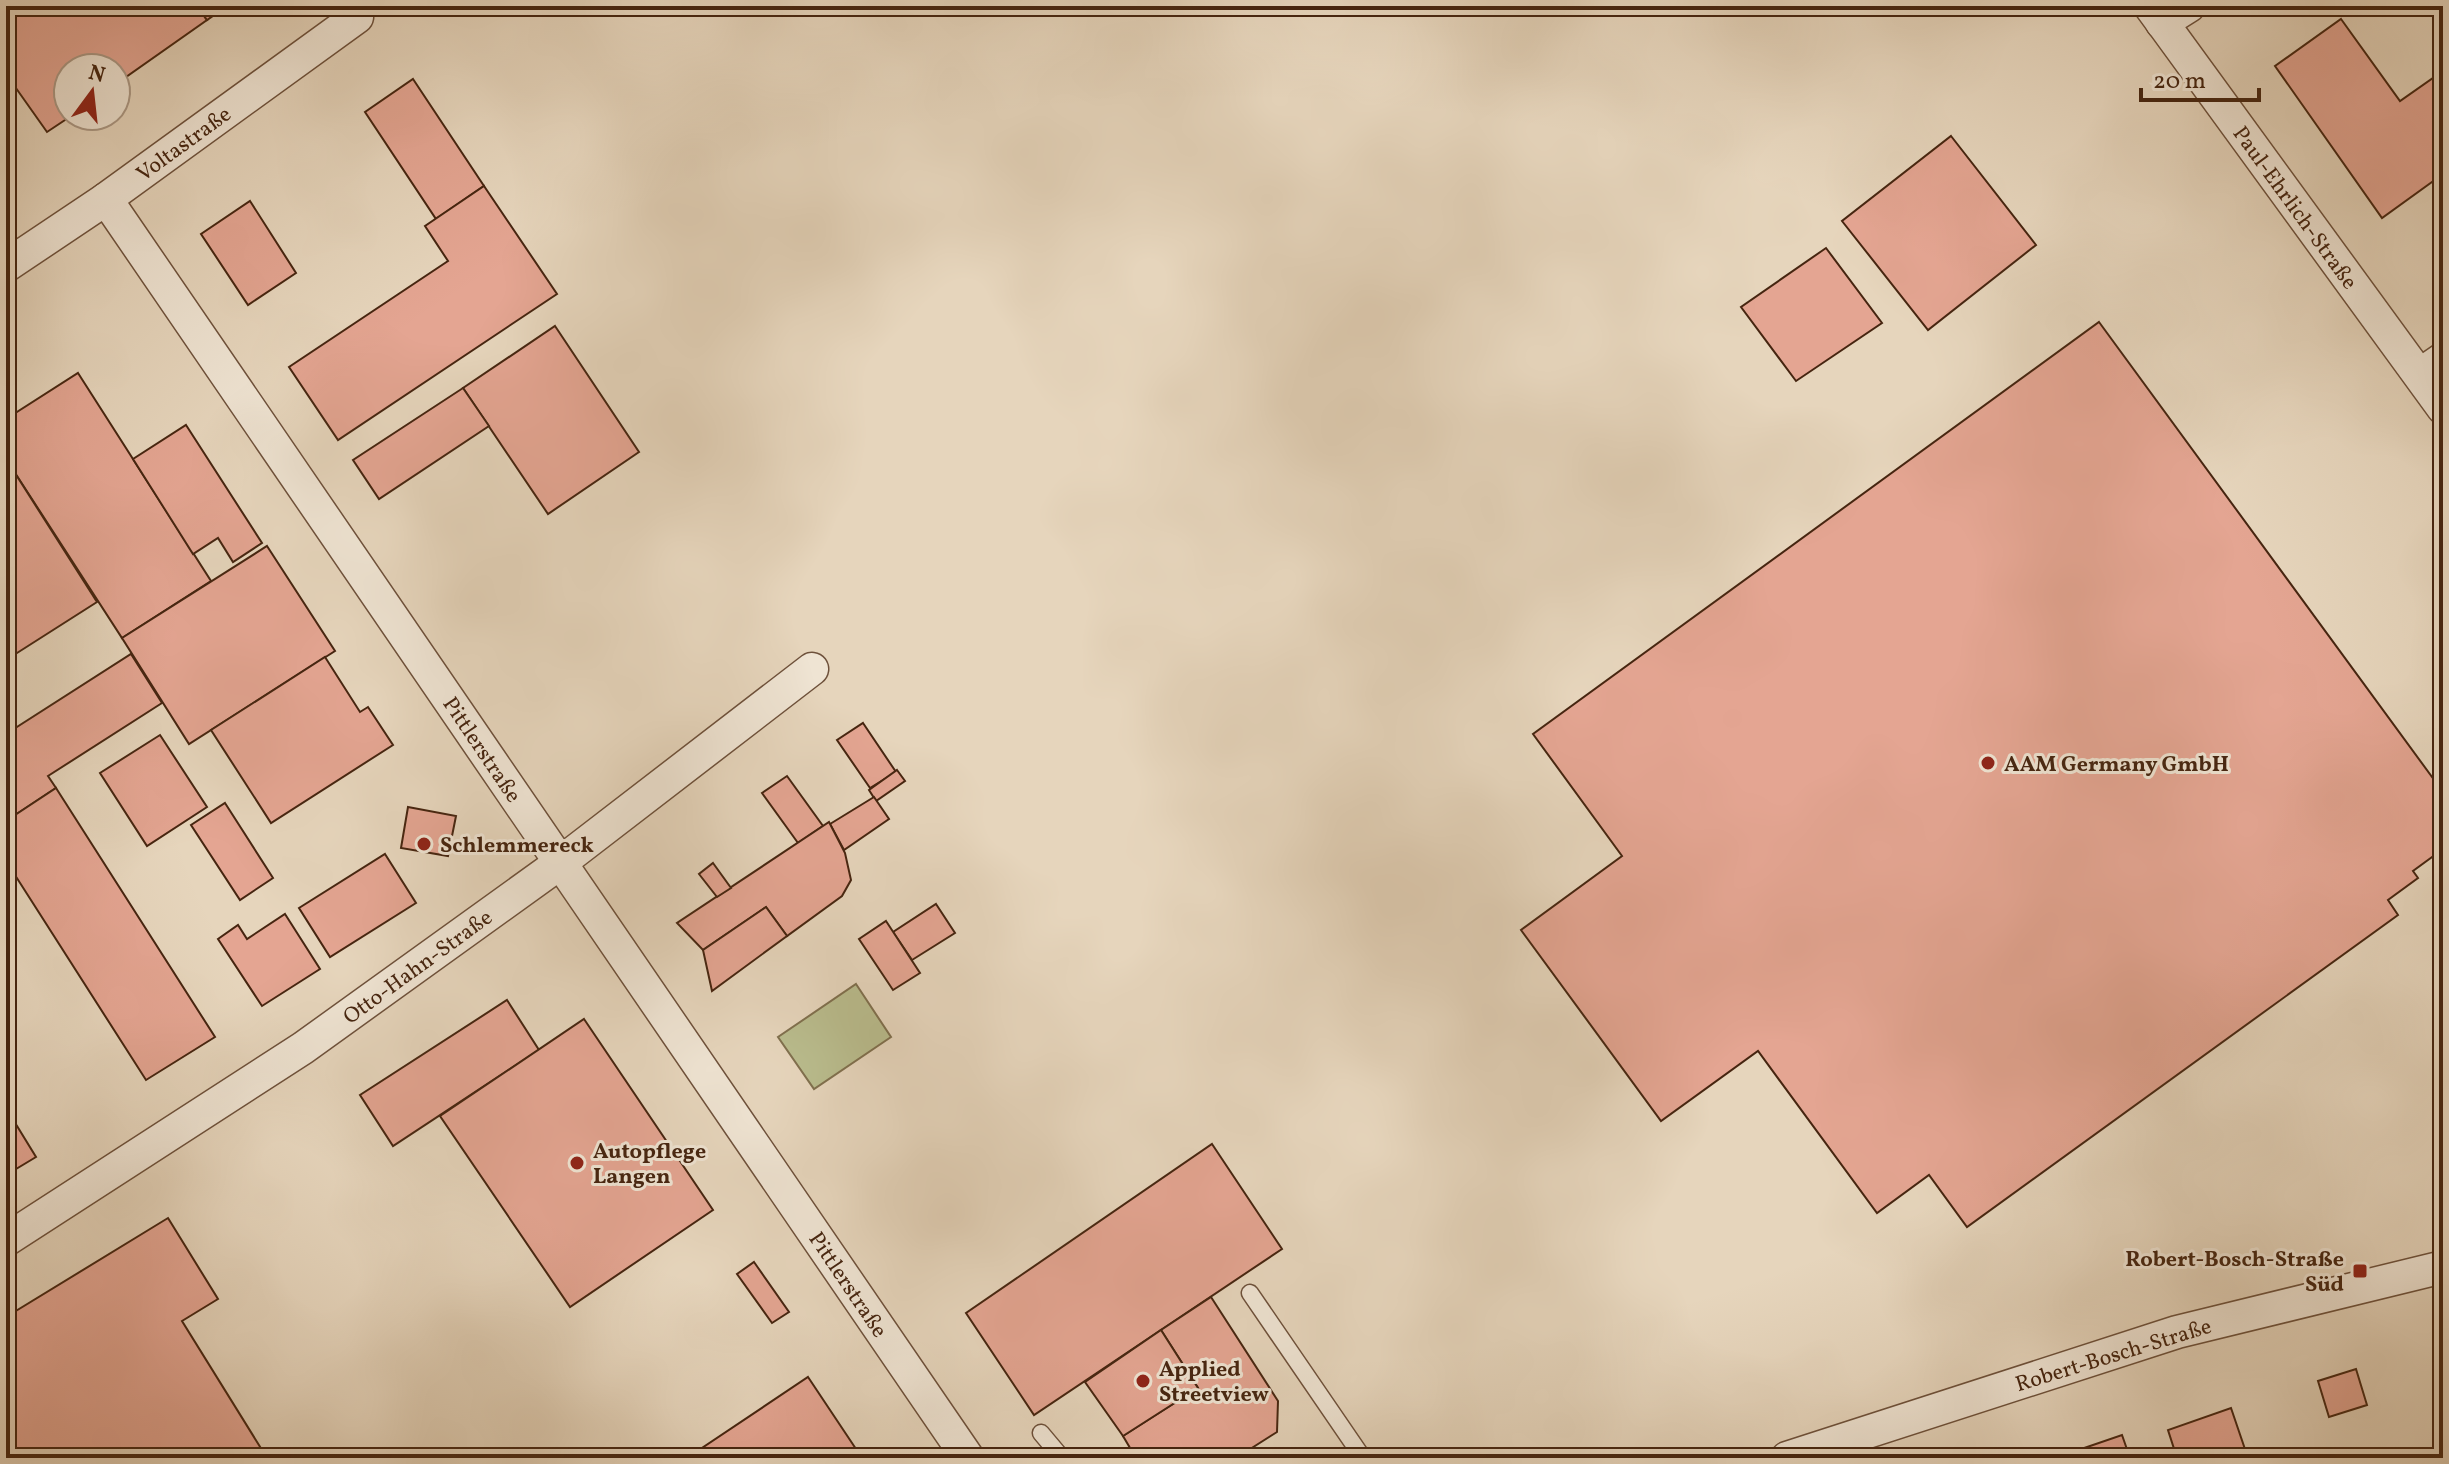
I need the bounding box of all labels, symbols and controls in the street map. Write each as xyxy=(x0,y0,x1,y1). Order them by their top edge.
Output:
north arrow xyxy=(52,52,132,132)
scale bar xyxy=(2141,52,2259,102)
text: N xyxy=(85,58,108,92)
text: 20 m xyxy=(2153,65,2206,99)
street label: Voltastraße xyxy=(131,100,238,190)
street label: Paul-Ehrlich-Straße xyxy=(2224,120,2364,297)
street label: Pittlerstraße xyxy=(434,691,528,810)
place label: AAM Germany GmbH xyxy=(2004,750,2229,781)
marker: AAM Germany GmbH xyxy=(1979,754,1997,772)
place label: Schlemmereck xyxy=(440,831,594,862)
marker: Schlemmereck xyxy=(415,835,433,853)
street label: Otto-Hahn-Straße xyxy=(337,903,500,1033)
place label: Autopflege Langen xyxy=(593,1137,706,1193)
marker: Autopflege Langen xyxy=(568,1154,586,1172)
street label: Pittlerstraße xyxy=(800,1226,894,1345)
place label: Robert-Bosch-Straße Süd xyxy=(2125,1245,2344,1301)
marker: Robert-Bosch-Straße Süd xyxy=(2351,1262,2369,1280)
street label: Robert-Bosch-Straße xyxy=(2012,1312,2216,1401)
place label: Applied Streetview xyxy=(1159,1355,1269,1411)
marker: Applied Streetview xyxy=(1134,1372,1152,1390)

